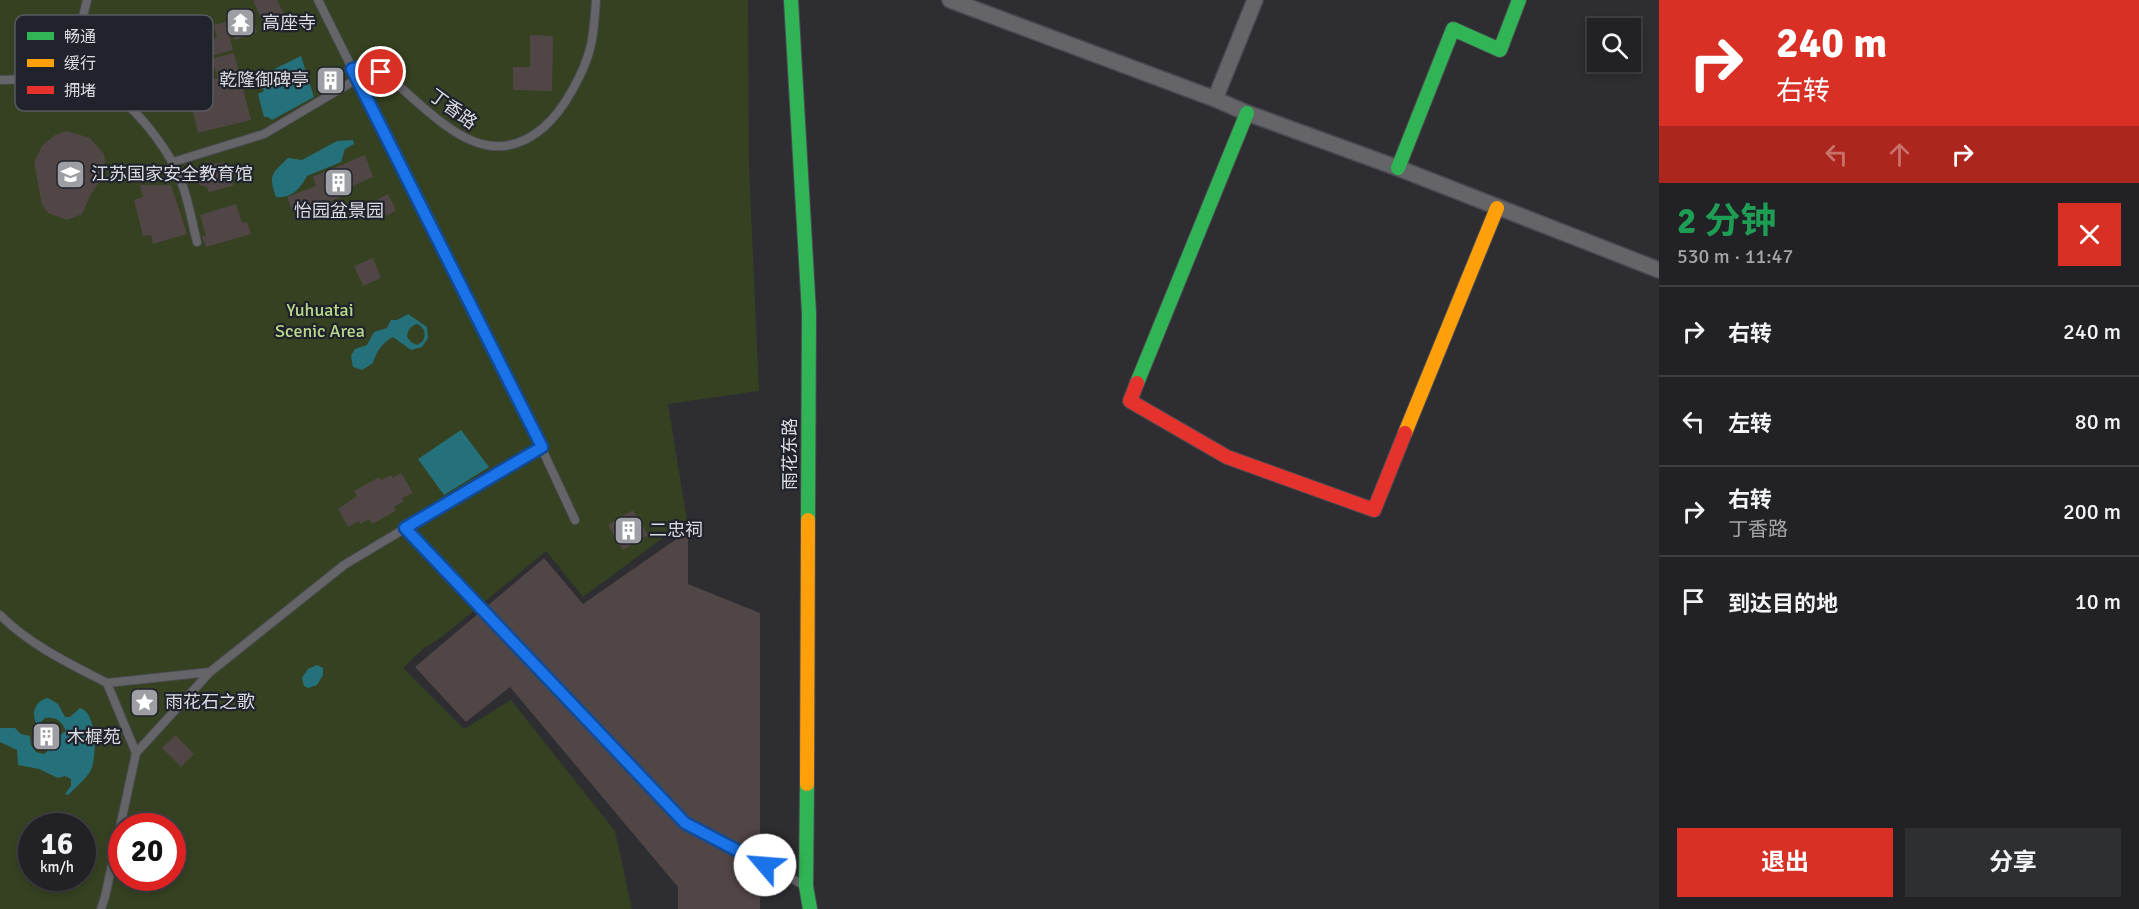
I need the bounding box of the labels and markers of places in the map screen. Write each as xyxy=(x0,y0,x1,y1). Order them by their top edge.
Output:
temple icon: 高座寺 xyxy=(225,7,257,39)
place label: 高座寺 xyxy=(262,12,316,34)
pin xyxy=(355,46,406,97)
building icon: 乾隆御碑亭 xyxy=(314,64,346,96)
place label: 乾隆御碑亭 xyxy=(219,69,309,91)
school or university icon: 江苏国家安全教育馆 xyxy=(54,158,86,190)
place label: 江苏国家安全教育馆 xyxy=(91,163,253,185)
building icon: 怡园盆景园 xyxy=(323,166,355,198)
place label: 怡园盆景园 xyxy=(294,200,384,222)
building icon: 二忠祠 xyxy=(612,514,644,546)
place label: 二忠祠 xyxy=(649,519,703,541)
place icon: 雨花石之歌 xyxy=(128,686,160,718)
place label: 雨花石之歌 xyxy=(165,691,255,713)
building icon: 木樨苑 xyxy=(30,721,62,753)
place label: 木樨苑 xyxy=(67,726,121,748)

